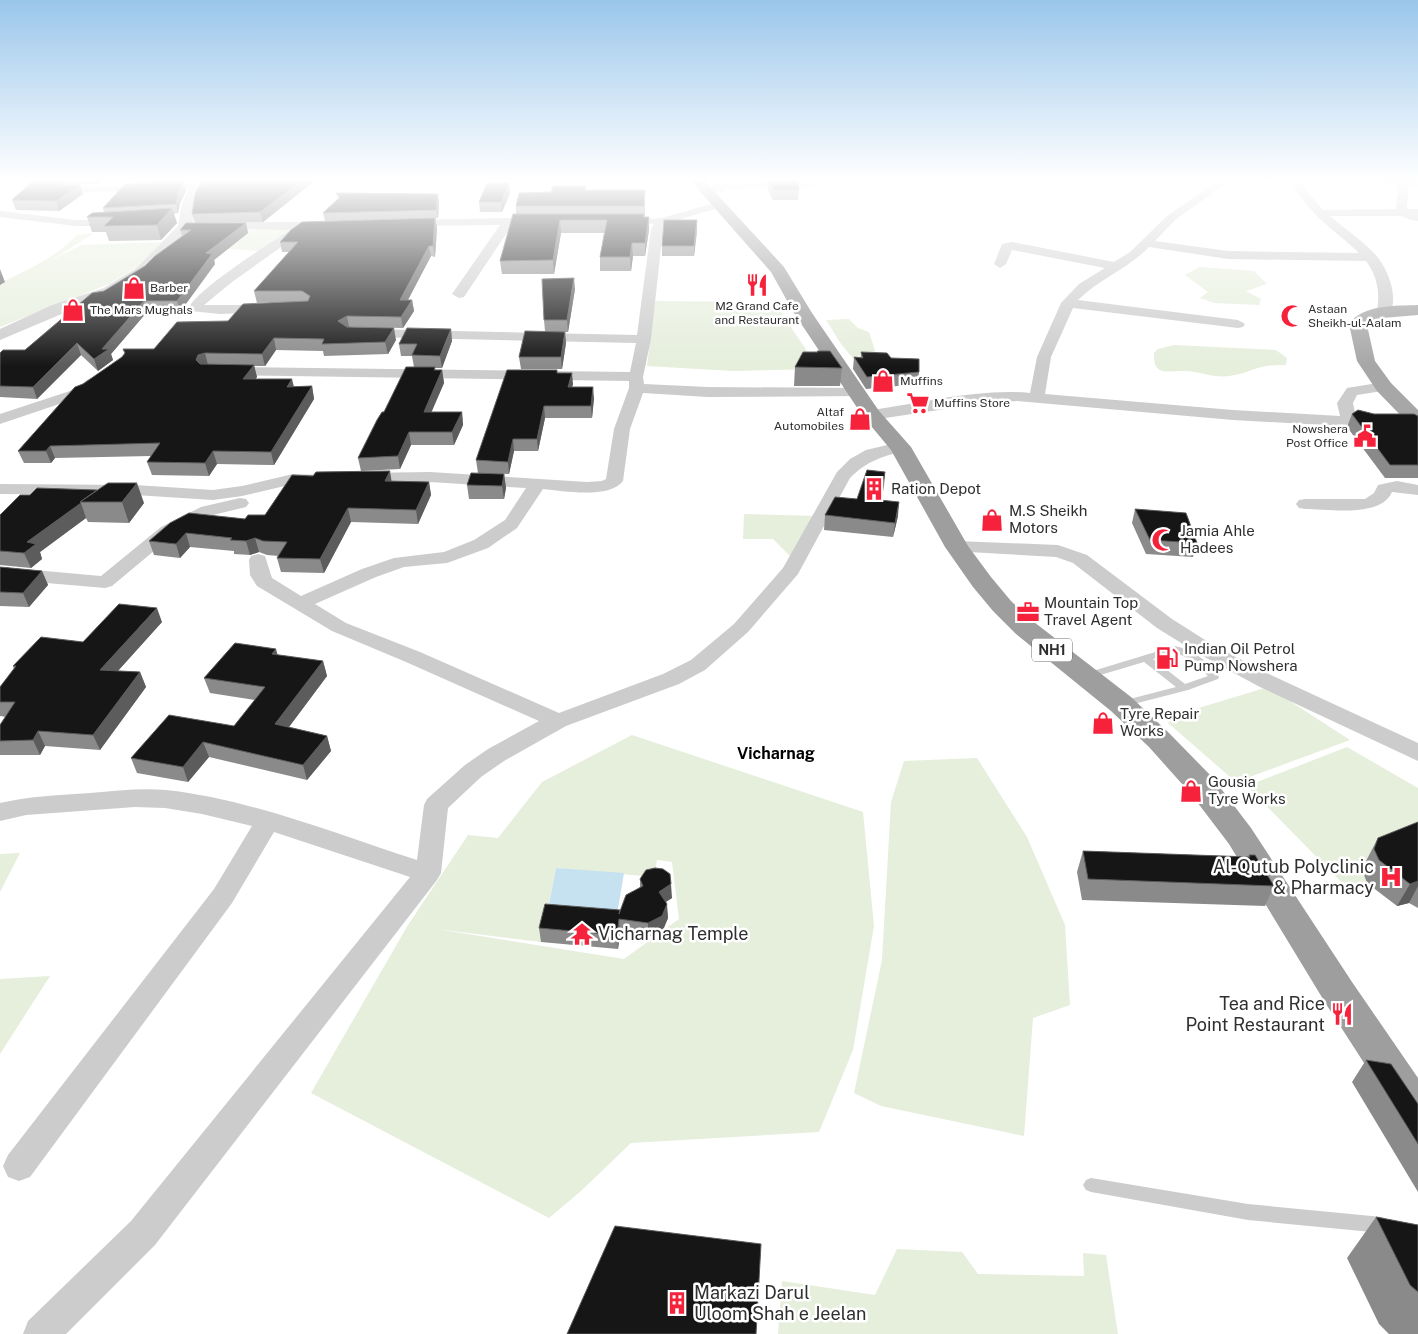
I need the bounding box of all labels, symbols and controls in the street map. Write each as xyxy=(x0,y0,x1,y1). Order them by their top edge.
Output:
restaurant icon: M2 Grand Cafe and Restaurant xyxy=(744,272,770,298)
shop icon: Barber xyxy=(121,275,147,301)
place label: Barber xyxy=(150,281,188,295)
shop icon: The Mars Mughals xyxy=(60,297,86,323)
place label: M2 Grand Cafe and Restaurant xyxy=(715,299,800,327)
place label: Astaan Sheikh-ul-Aalam xyxy=(1308,302,1401,330)
place label: The Mars Mughals xyxy=(90,303,193,317)
mosque icon: Astaan Sheikh-ul-Aalam xyxy=(1279,303,1305,329)
shop icon: Muffins xyxy=(870,368,896,394)
place label: Muffins xyxy=(900,374,943,388)
supermarket icon: Muffins Store xyxy=(905,390,931,416)
place label: Muffins Store xyxy=(934,396,1010,410)
place label: Altaf Automobiles xyxy=(774,405,844,433)
shop icon: Altaf Automobiles xyxy=(847,406,873,432)
place label: Nowshera Post Office xyxy=(1286,422,1348,450)
public building icon: Nowshera Post Office xyxy=(1352,423,1378,449)
building icon: Ration Depot xyxy=(861,476,887,502)
place label: Ration Depot xyxy=(891,480,981,497)
place label: M.S Sheikh Motors xyxy=(1009,502,1087,536)
shop icon: M.S Sheikh Motors xyxy=(979,507,1005,533)
place label: Jamia Ahle Hadees xyxy=(1180,522,1255,556)
mosque icon: Jamia Ahle Hadees xyxy=(1150,527,1176,553)
place label: Mountain Top Travel Agent xyxy=(1044,594,1138,628)
office icon: Mountain Top Travel Agent xyxy=(1015,599,1041,625)
road number: NH1 xyxy=(1032,638,1072,662)
place label: Indian Oil Petrol Pump Nowshera xyxy=(1184,640,1298,674)
fuel station icon: Indian Oil Petrol Pump Nowshera xyxy=(1154,645,1180,671)
place label: Tyre Repair Works xyxy=(1120,705,1199,739)
shop icon: Tyre Repair Works xyxy=(1090,710,1116,736)
district label: Vicharnag xyxy=(737,744,815,763)
place label: Gousia Tyre Works xyxy=(1208,773,1286,807)
shop icon: Gousia Tyre Works xyxy=(1178,778,1204,804)
place label: Al-Qutub Polyclinic & Pharmacy xyxy=(1213,856,1374,898)
hospital icon: Al-Qutub Polyclinic & Pharmacy xyxy=(1378,864,1404,890)
temple icon: Vicharnag Temple xyxy=(569,921,595,947)
place label: Vicharnag Temple xyxy=(598,923,749,944)
place label: Tea and Rice Point Restaurant xyxy=(1186,993,1325,1035)
restaurant icon: Tea and Rice Point Restaurant xyxy=(1329,1001,1355,1027)
place label: Markazi Darul Uloom Shah e Jeelan xyxy=(694,1282,866,1324)
building icon: Markazi Darul Uloom Shah e Jeelan xyxy=(664,1290,690,1316)

